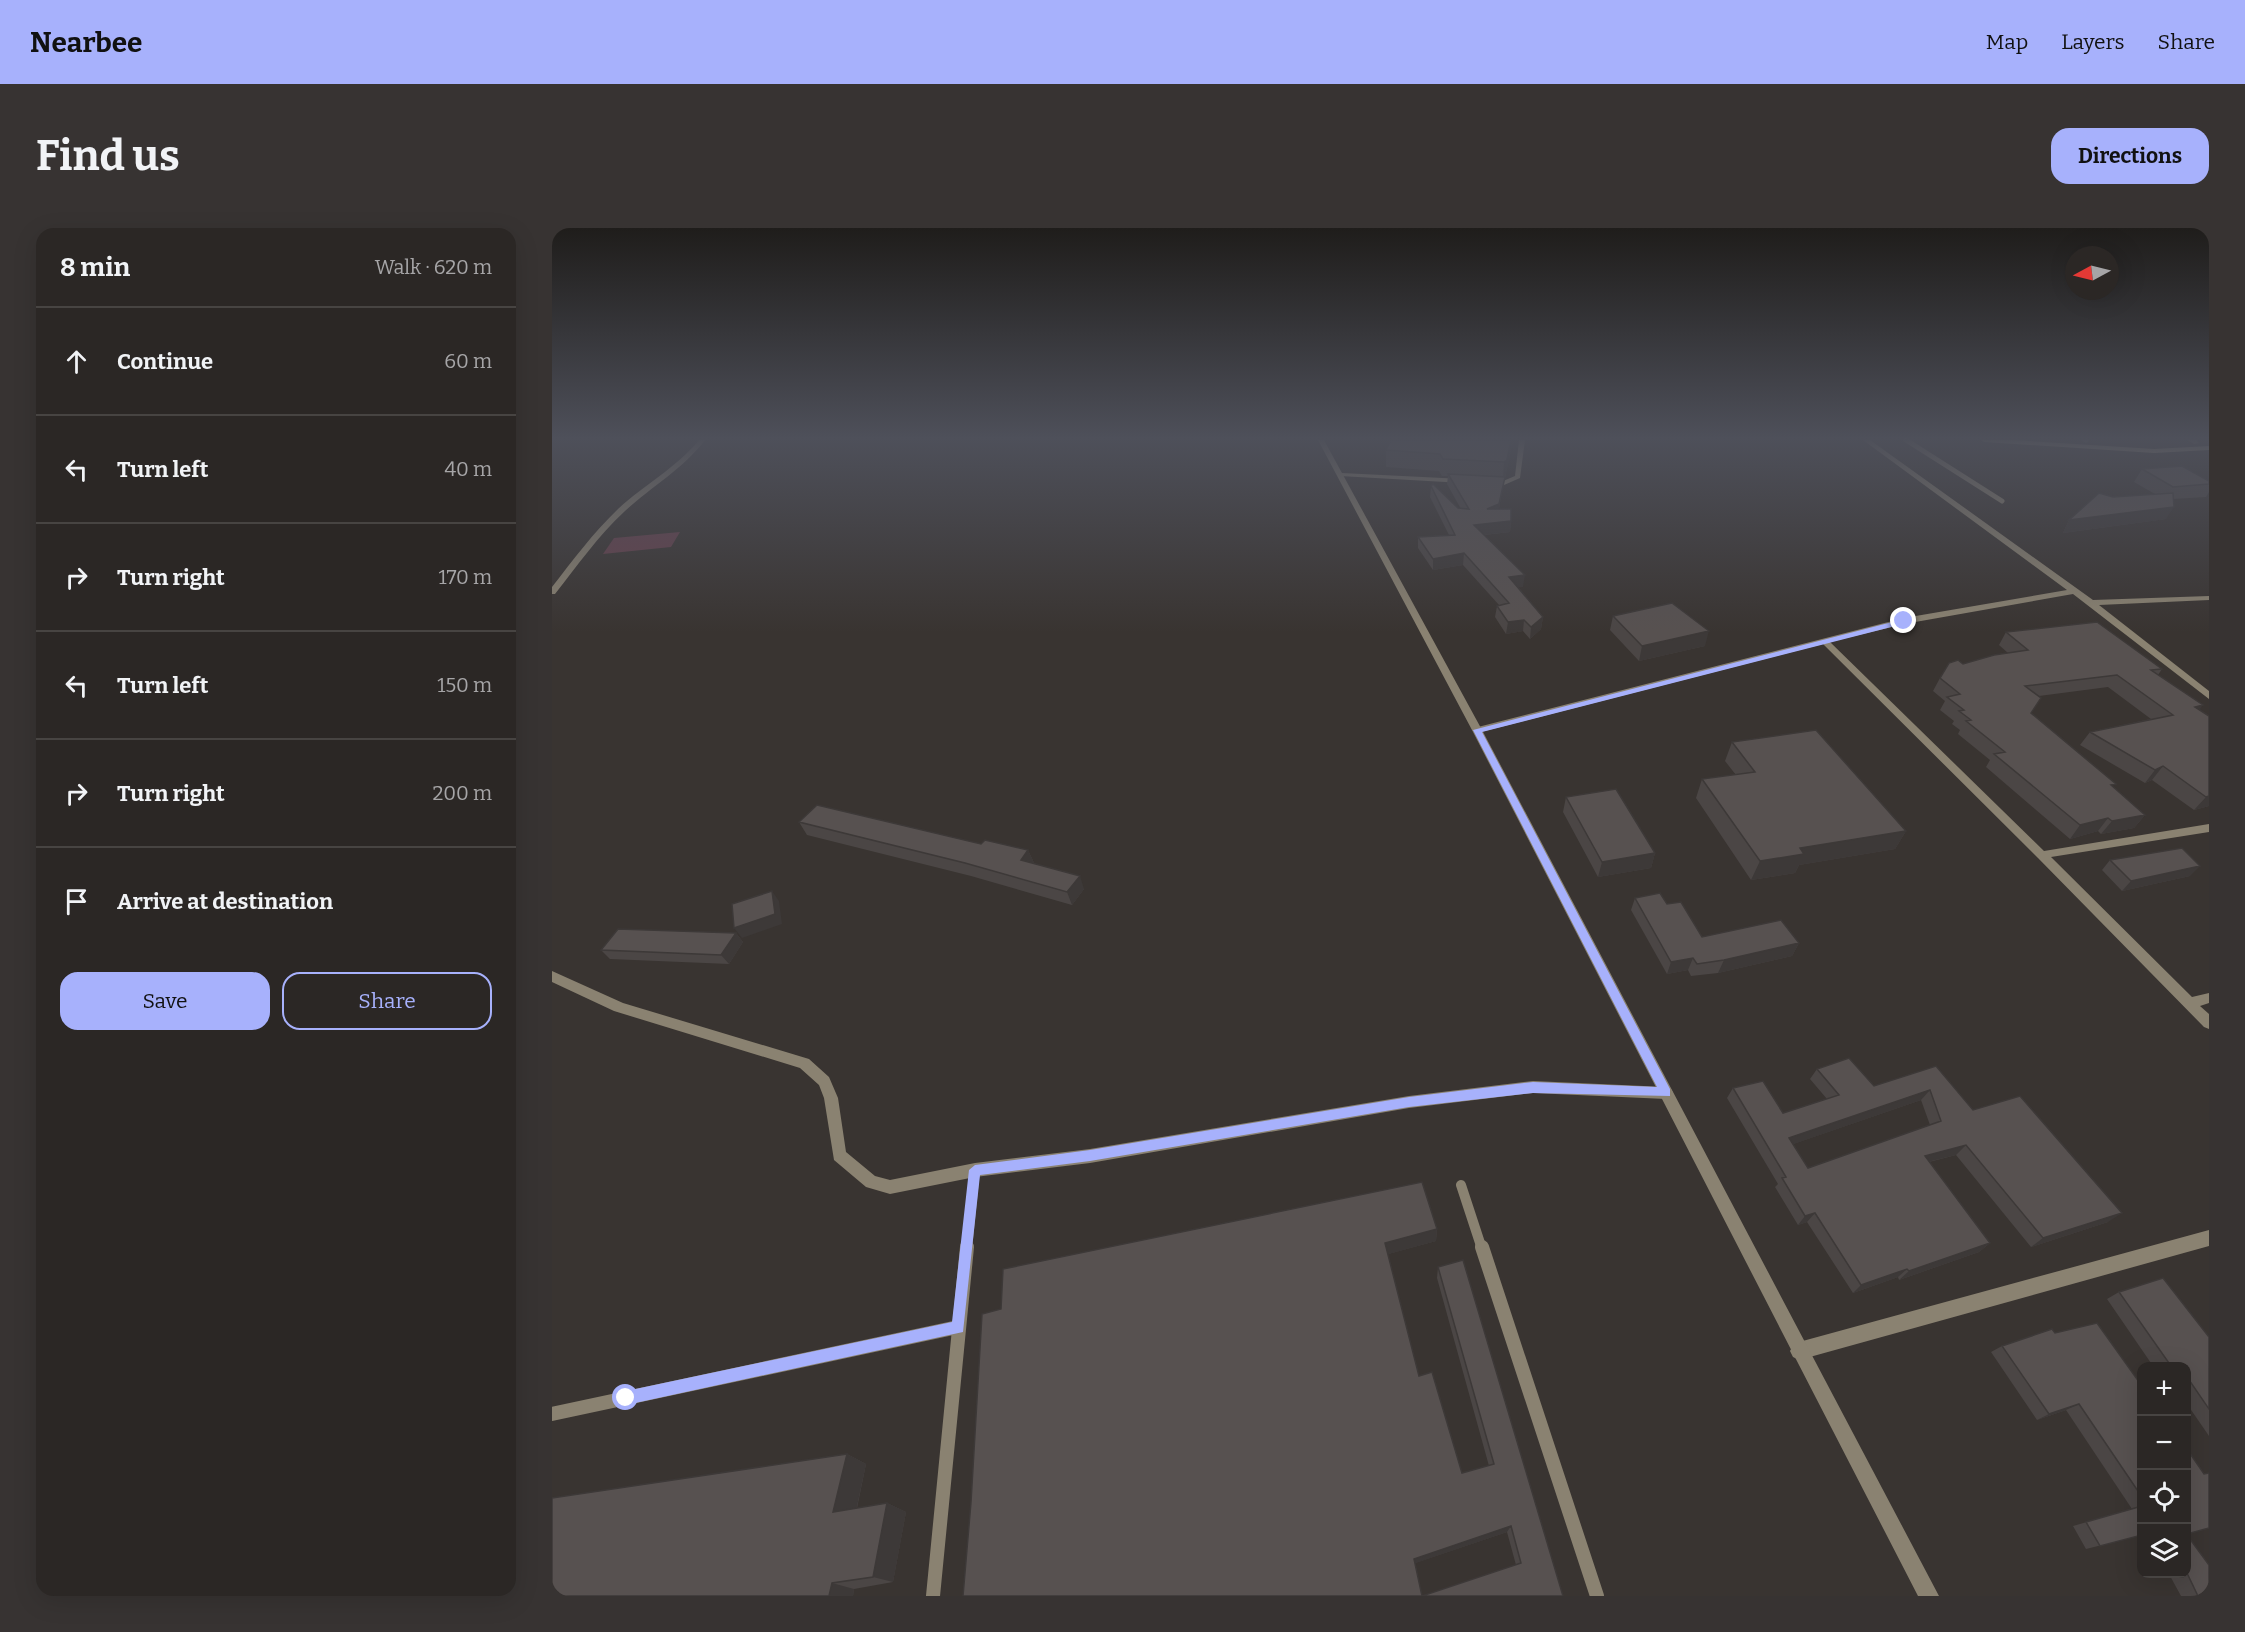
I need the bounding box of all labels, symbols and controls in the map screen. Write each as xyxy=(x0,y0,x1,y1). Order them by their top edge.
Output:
text: Nearbee xyxy=(30,26,142,59)
text: Map xyxy=(1986,29,2028,55)
text: Layers xyxy=(2061,29,2125,55)
text: Share xyxy=(2158,29,2215,55)
button: Directions xyxy=(2051,128,2209,184)
text: Find us xyxy=(36,131,180,181)
north arrow xyxy=(2065,246,2119,300)
text: 8 min xyxy=(60,252,130,283)
text: Walk · 620 m xyxy=(375,255,492,279)
icon: ahead xyxy=(60,345,93,378)
text: Continue xyxy=(117,348,213,375)
text: 60 m xyxy=(444,349,492,373)
icon: left xyxy=(60,453,93,486)
text: Turn left xyxy=(117,456,209,483)
text: 40 m xyxy=(444,457,492,481)
icon: right xyxy=(60,561,93,594)
text: Turn right xyxy=(117,564,225,591)
text: 170 m xyxy=(439,565,492,589)
route end xyxy=(1890,607,1916,633)
icon: left xyxy=(60,669,93,702)
text: Turn left xyxy=(117,672,209,699)
text: 150 m xyxy=(437,673,492,697)
icon: right xyxy=(60,777,93,810)
text: Turn right xyxy=(117,780,225,807)
text: 200 m xyxy=(432,781,492,805)
icon: arrive xyxy=(60,885,93,918)
text: Arrive at destination xyxy=(117,888,333,915)
button: Save xyxy=(60,972,270,1030)
button: Share xyxy=(282,972,492,1030)
map controls xyxy=(2137,1362,2191,1578)
button: + xyxy=(2137,1362,2191,1416)
route start xyxy=(612,1384,638,1410)
button: − xyxy=(2137,1416,2191,1470)
button: locate xyxy=(2137,1470,2191,1524)
button: layers xyxy=(2137,1524,2191,1578)

